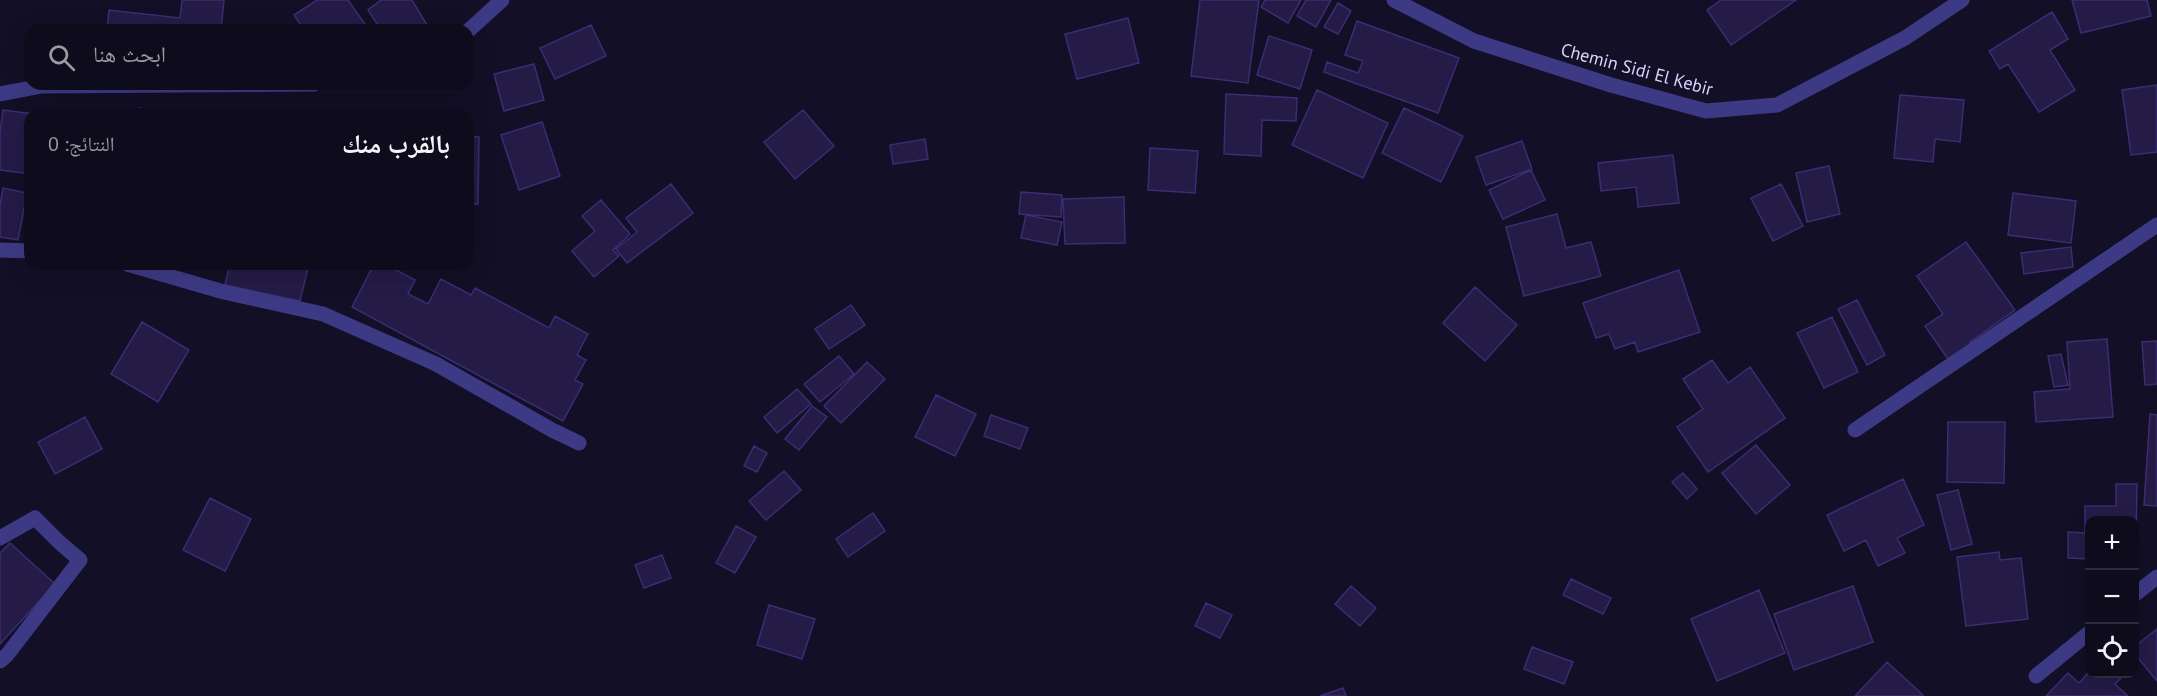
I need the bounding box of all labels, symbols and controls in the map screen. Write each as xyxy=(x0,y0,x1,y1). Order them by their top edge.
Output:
search box xyxy=(24,24,474,90)
street label: Chemin Sidi El Kebir xyxy=(1558,38,1716,100)
text: ابحث هنا xyxy=(93,40,166,68)
icon: search xyxy=(45,41,78,74)
text: بالقرب منك xyxy=(342,127,450,160)
text: النتائج: 0 xyxy=(48,131,115,157)
map controls xyxy=(2085,516,2139,678)
button: + xyxy=(2085,516,2139,570)
button: − xyxy=(2085,570,2139,624)
button: locate xyxy=(2085,624,2139,678)

